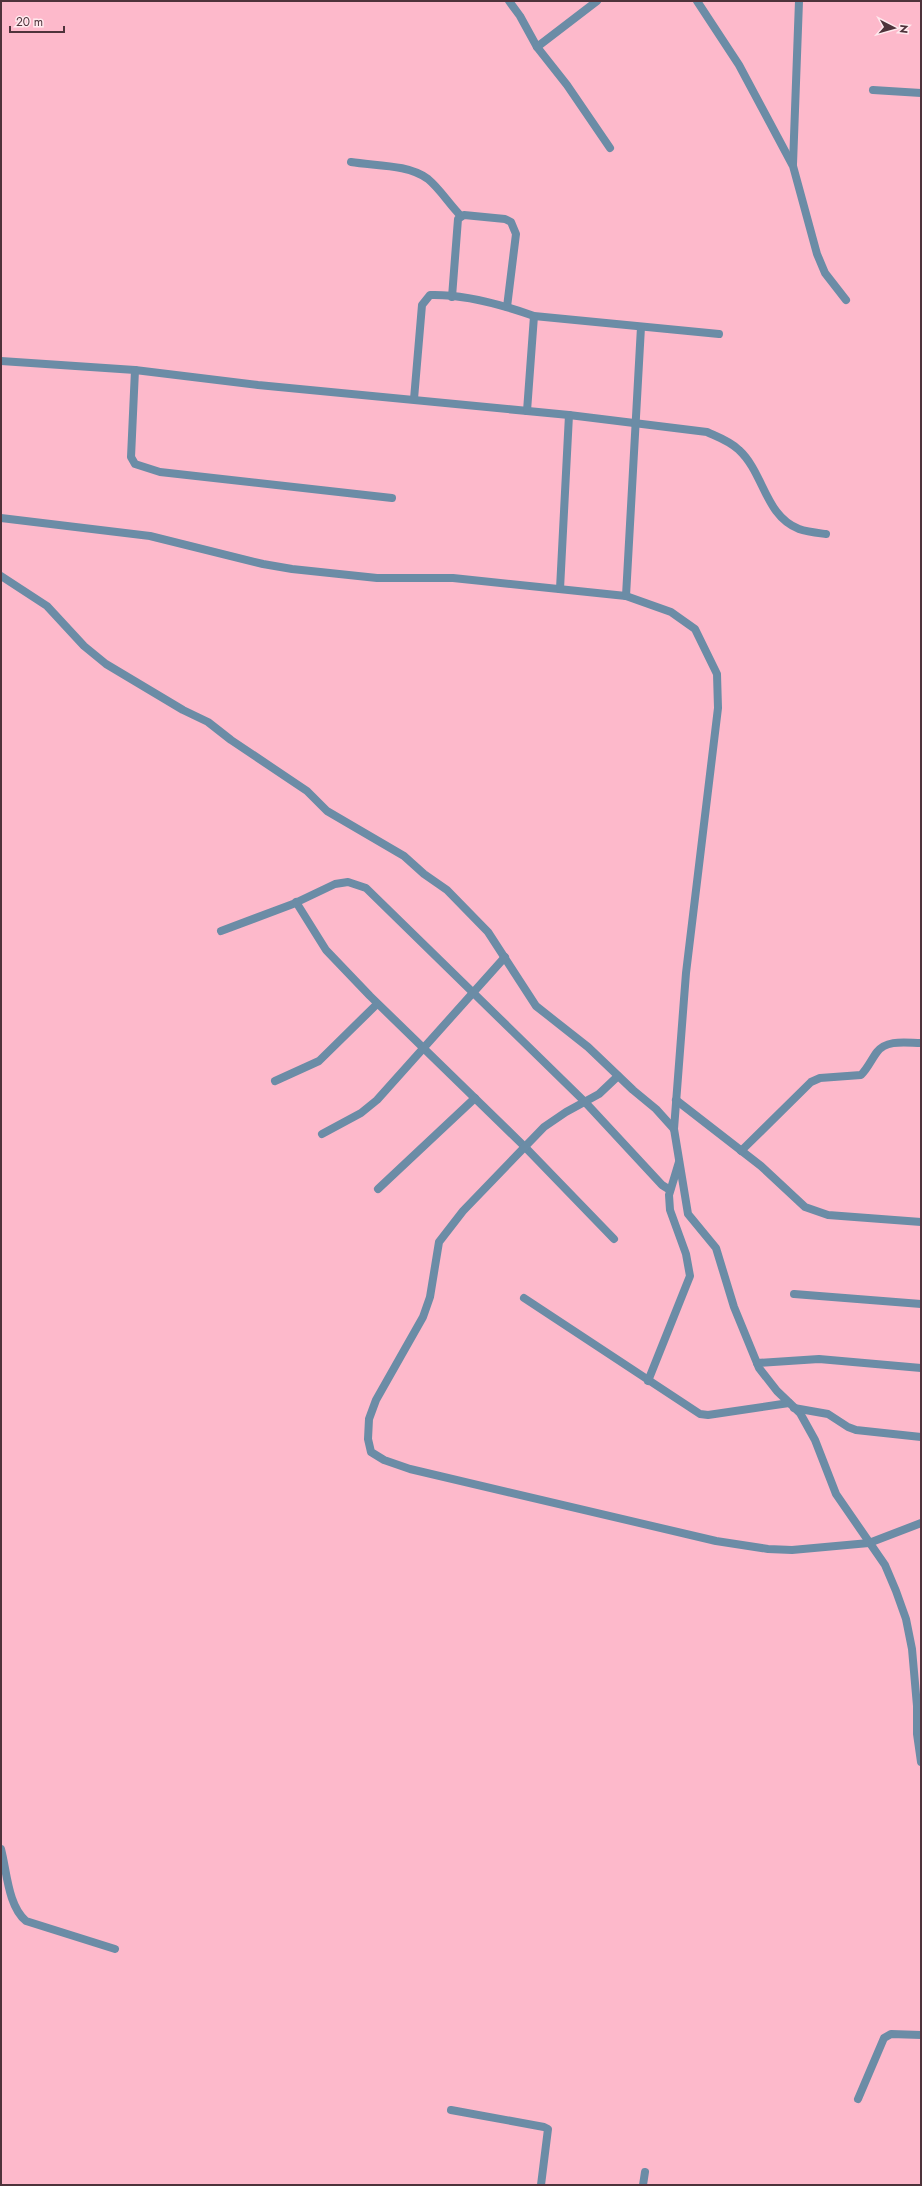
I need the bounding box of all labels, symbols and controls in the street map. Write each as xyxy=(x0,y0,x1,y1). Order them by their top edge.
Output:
scale bar xyxy=(10,8,64,34)
north arrow xyxy=(874,8,914,48)
text: 20 m xyxy=(16,13,43,31)
text: N xyxy=(896,24,912,34)

